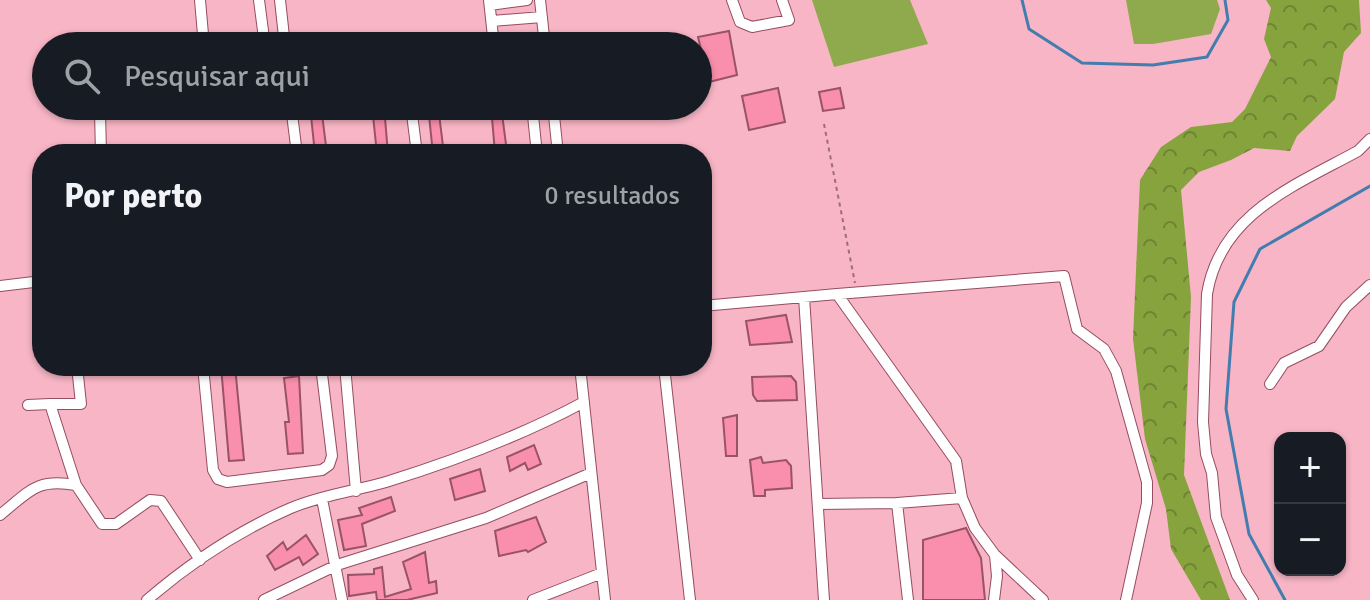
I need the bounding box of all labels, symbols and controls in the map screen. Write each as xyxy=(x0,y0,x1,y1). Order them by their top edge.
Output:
search box xyxy=(32,32,712,120)
icon: search xyxy=(60,54,104,98)
text: Pesquisar aqui xyxy=(124,58,310,95)
text: Por perto xyxy=(64,175,202,217)
text: 0 resultados xyxy=(544,180,680,212)
map controls xyxy=(1274,432,1346,576)
button: + xyxy=(1274,432,1346,504)
button: − xyxy=(1274,504,1346,576)

